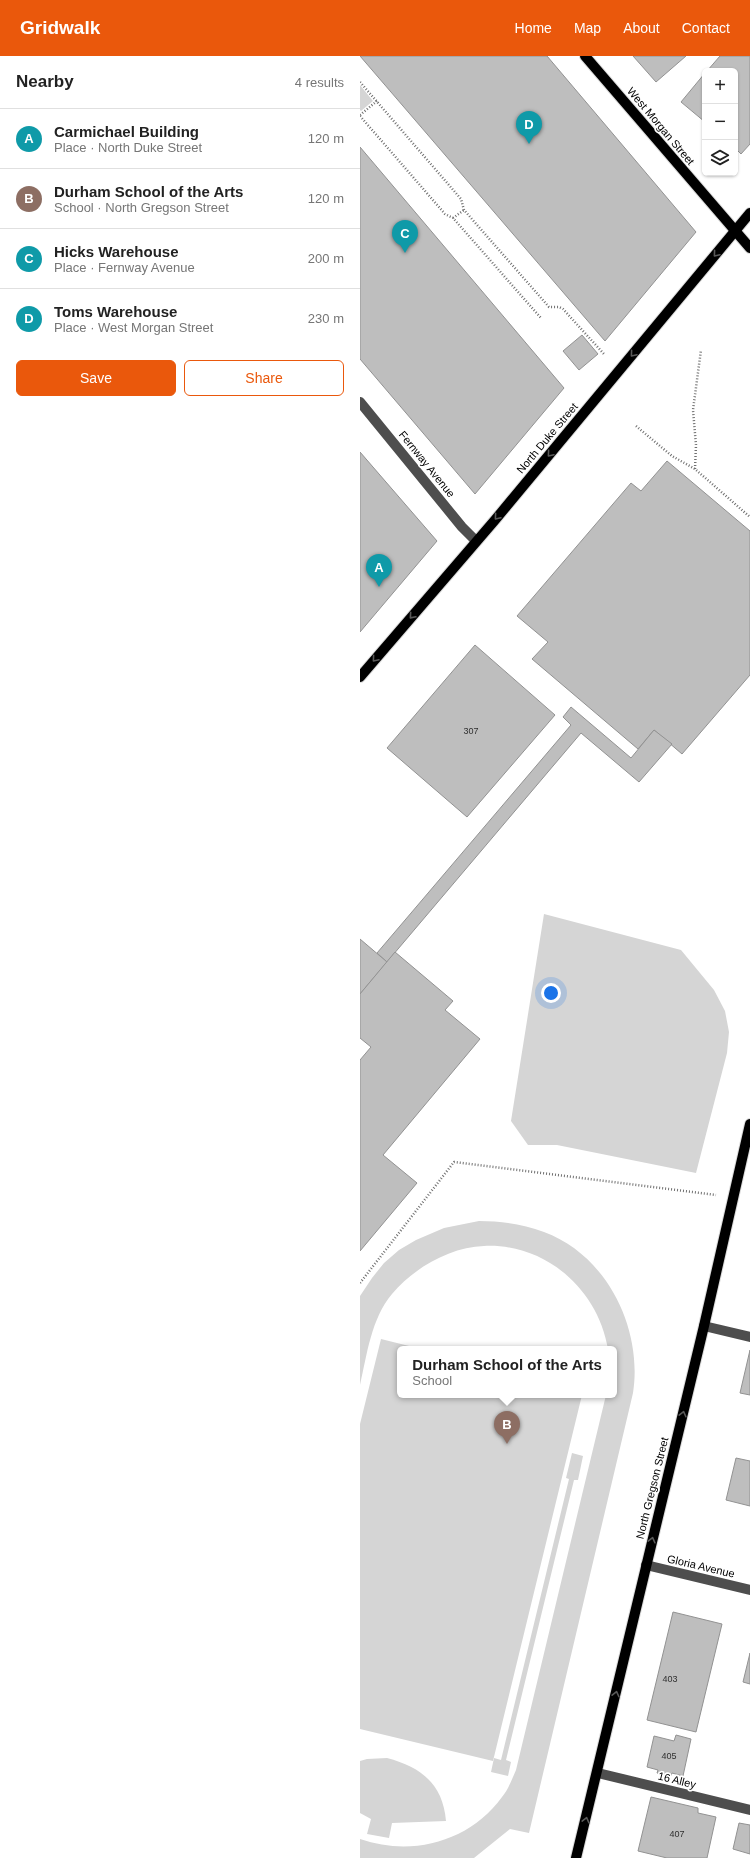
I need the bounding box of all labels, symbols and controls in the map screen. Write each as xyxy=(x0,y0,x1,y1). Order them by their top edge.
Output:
text: Gridwalk xyxy=(20,17,100,38)
text: Home xyxy=(515,20,552,36)
text: Map xyxy=(574,20,601,36)
text: About xyxy=(623,20,660,36)
text: Contact xyxy=(682,20,730,36)
map controls xyxy=(702,68,738,176)
button: + xyxy=(702,68,738,104)
text: Nearby xyxy=(16,72,74,91)
text: 4 results xyxy=(295,75,344,90)
street label: West Morgan Street xyxy=(625,85,697,167)
button: − xyxy=(702,104,738,140)
pin: D xyxy=(516,111,542,144)
text: Carmichael Building xyxy=(54,123,199,140)
text: A xyxy=(24,131,34,146)
text: 120 m xyxy=(308,131,344,146)
text: Place · North Duke Street xyxy=(54,140,202,155)
button: layers xyxy=(702,140,738,176)
text: Durham School of the Arts xyxy=(54,183,243,200)
text: B xyxy=(24,191,34,206)
text: 120 m xyxy=(308,191,344,206)
text: School · North Gregson Street xyxy=(54,200,229,215)
pin: C xyxy=(392,220,418,253)
text: Hicks Warehouse xyxy=(54,243,179,260)
one-way arrow xyxy=(714,250,721,257)
text: C xyxy=(24,251,34,266)
text: 200 m xyxy=(308,251,344,266)
text: Place · Fernway Avenue xyxy=(54,260,195,275)
text: Toms Warehouse xyxy=(54,303,177,320)
text: D xyxy=(24,311,34,326)
text: 230 m xyxy=(308,311,344,326)
text: Place · West Morgan Street xyxy=(54,320,213,335)
one-way arrow xyxy=(631,349,638,357)
button: Save xyxy=(16,360,176,396)
button: Share xyxy=(184,360,344,396)
street label: North Duke Street xyxy=(514,400,580,476)
street label: Fernway Avenue xyxy=(397,428,457,500)
one-way arrow xyxy=(547,449,554,456)
one-way arrow xyxy=(494,513,501,520)
pin: A xyxy=(366,554,392,587)
one-way arrow xyxy=(409,611,416,618)
one-way arrow xyxy=(372,654,379,662)
house number: 307 xyxy=(463,726,479,736)
your location xyxy=(541,983,561,1003)
popup xyxy=(397,1346,617,1398)
text: Durham School of the Arts xyxy=(412,1356,602,1373)
text: School xyxy=(412,1373,452,1388)
one-way arrow xyxy=(678,1410,687,1417)
pin: B xyxy=(494,1411,520,1444)
street label: North Gregson Street xyxy=(634,1436,670,1540)
one-way arrow xyxy=(648,1537,656,1543)
street label: Gloria Avenue xyxy=(666,1552,736,1580)
house number: 403 xyxy=(662,1674,678,1684)
one-way arrow xyxy=(612,1691,620,1697)
house number: 405 xyxy=(661,1751,677,1761)
street label: 16 Alley xyxy=(657,1770,698,1791)
one-way arrow xyxy=(581,1817,590,1824)
house number: 407 xyxy=(669,1829,685,1839)

